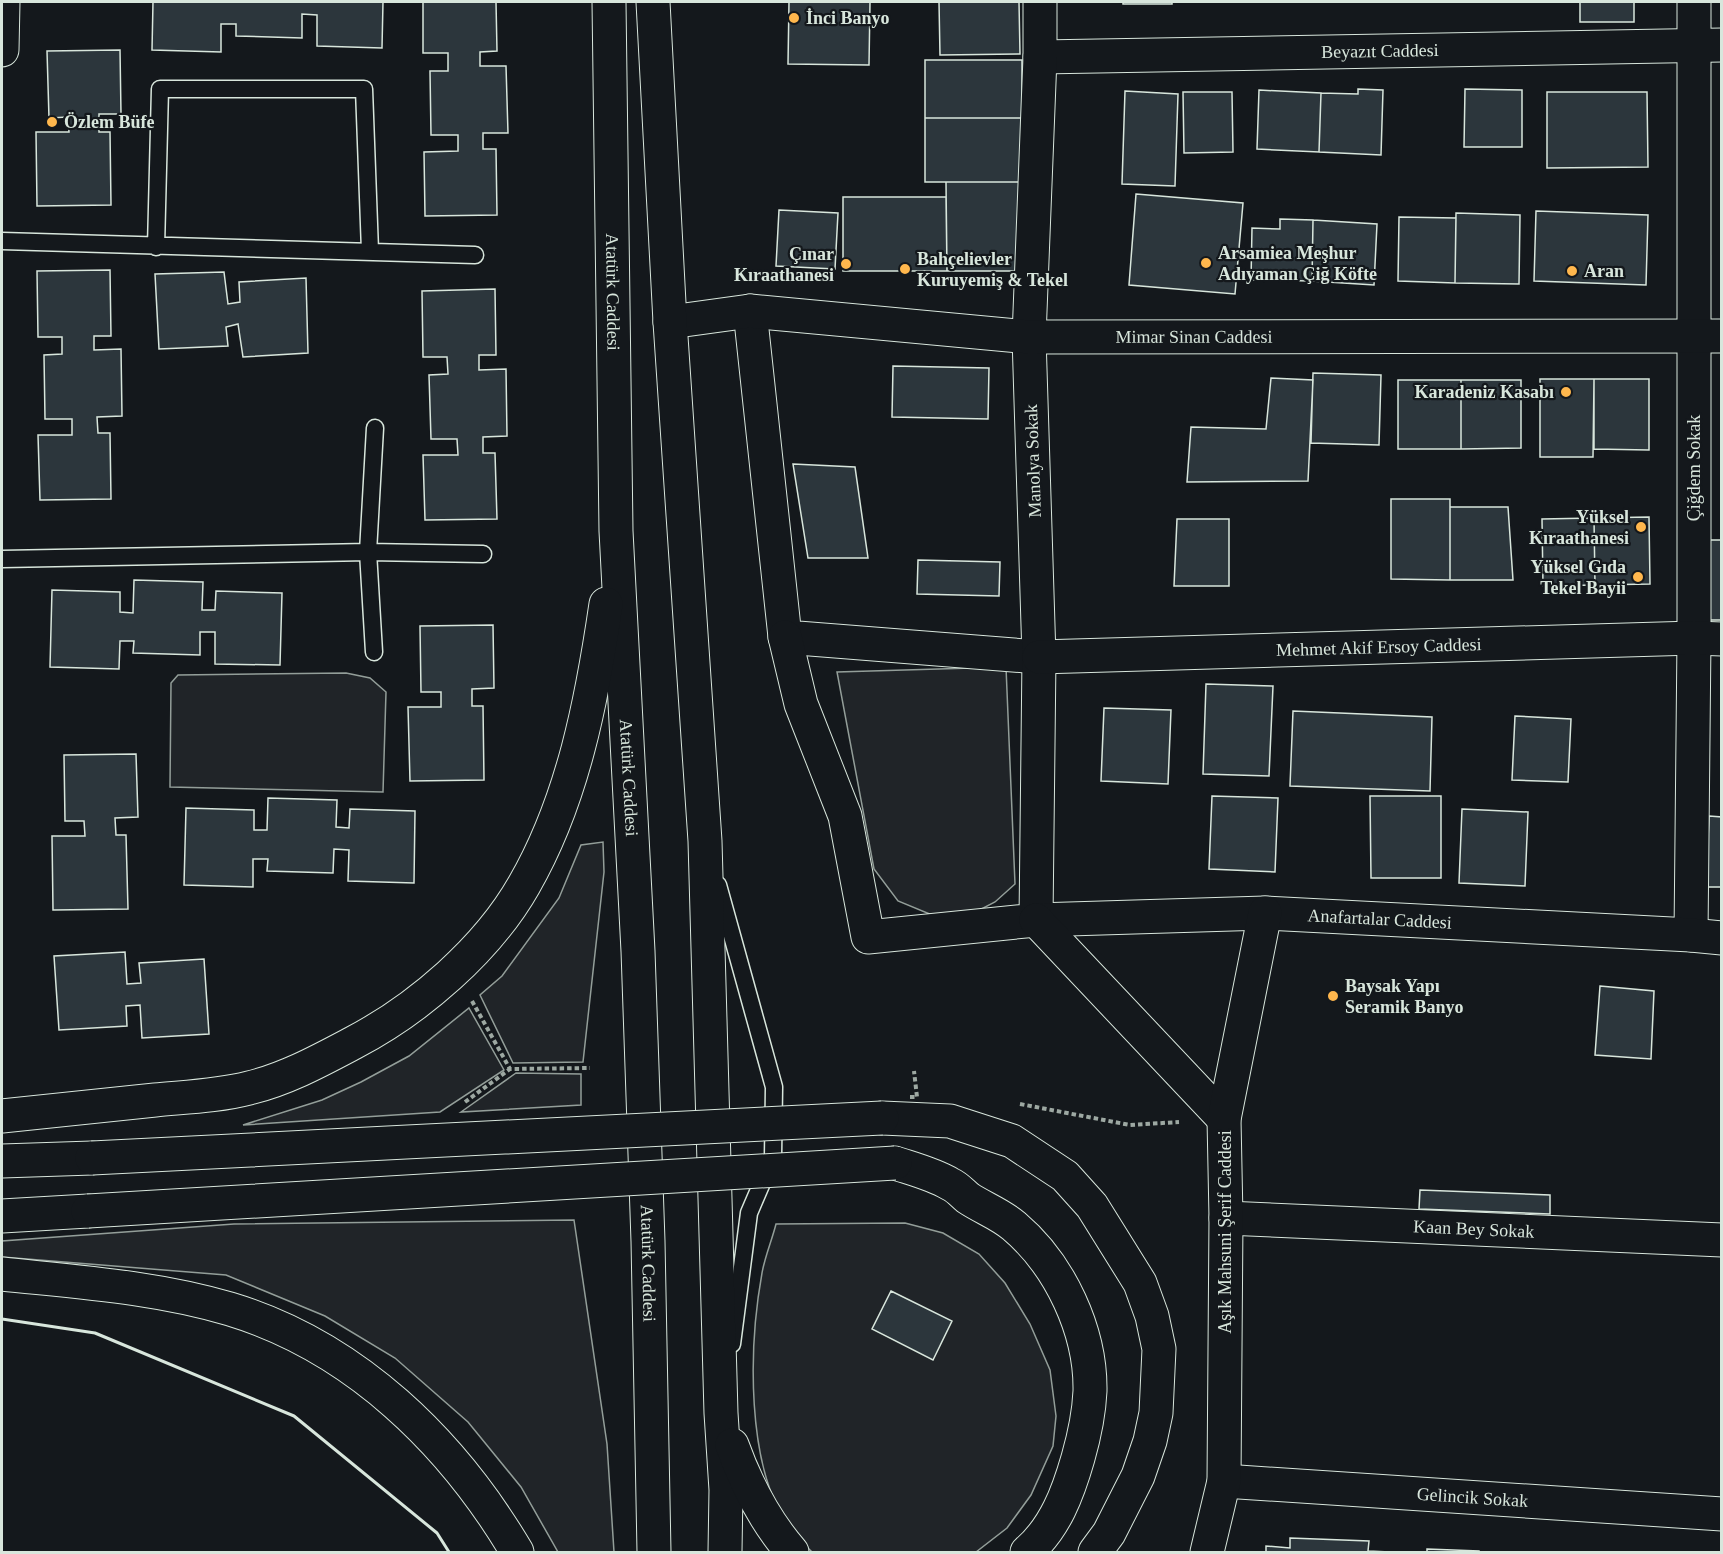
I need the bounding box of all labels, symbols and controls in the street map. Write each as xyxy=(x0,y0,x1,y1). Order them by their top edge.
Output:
place label: İnci Banyo xyxy=(806,8,890,28)
marker: İnci Banyo xyxy=(787,11,801,25)
street label: Beyazıt Caddesi xyxy=(1321,40,1439,62)
place label: Özlem Büfe xyxy=(64,112,154,132)
marker: Özlem Büfe xyxy=(45,115,59,129)
street label: Atatürk Caddesi xyxy=(602,233,624,351)
place label: Arsamiea Meşhur Adıyaman Çiğ Köfte xyxy=(1218,243,1377,284)
place label: Çınar Kıraathanesi xyxy=(734,244,834,285)
place label: Bahçelievler Kuruyemiş & Tekel xyxy=(917,249,1068,290)
marker: Arsamiea Meşhur Adıyaman Çiğ Köfte xyxy=(1199,256,1213,270)
marker: Çınar Kıraathanesi xyxy=(839,257,853,271)
place label: Aran xyxy=(1584,261,1624,281)
marker: Bahçelievler Kuruyemiş & Tekel xyxy=(898,262,912,276)
marker: Aran xyxy=(1565,264,1579,278)
street label: Mimar Sinan Caddesi xyxy=(1115,327,1273,347)
place label: Karadeniz Kasabı xyxy=(1414,382,1554,402)
marker: Karadeniz Kasabı xyxy=(1559,385,1573,399)
street label: Manolya Sokak xyxy=(1021,404,1045,518)
street label: Çiğdem Sokak xyxy=(1684,415,1704,521)
place label: Yüksel Kıraathanesi xyxy=(1529,507,1629,548)
marker: Yüksel Kıraathanesi xyxy=(1634,520,1648,534)
place label: Yüksel Gıda Tekel Bayii xyxy=(1530,557,1626,598)
marker: Yüksel Gıda Tekel Bayii xyxy=(1631,570,1645,584)
street label: Mehmet Akif Ersoy Caddesi xyxy=(1276,634,1482,660)
street label: Atatürk Caddesi xyxy=(616,718,642,837)
street label: Anafartalar Caddesi xyxy=(1307,905,1452,933)
place label: Baysak Yapı Seramik Banyo xyxy=(1345,976,1464,1017)
marker: Baysak Yapı Seramik Banyo xyxy=(1326,989,1340,1003)
street label: Aşık Mahsuni Şerif Caddesi xyxy=(1215,1130,1235,1334)
street label: Atatürk Caddesi xyxy=(637,1204,660,1322)
street label: Kaan Bey Sokak xyxy=(1413,1216,1535,1242)
street label: Gelincik Sokak xyxy=(1416,1484,1529,1511)

